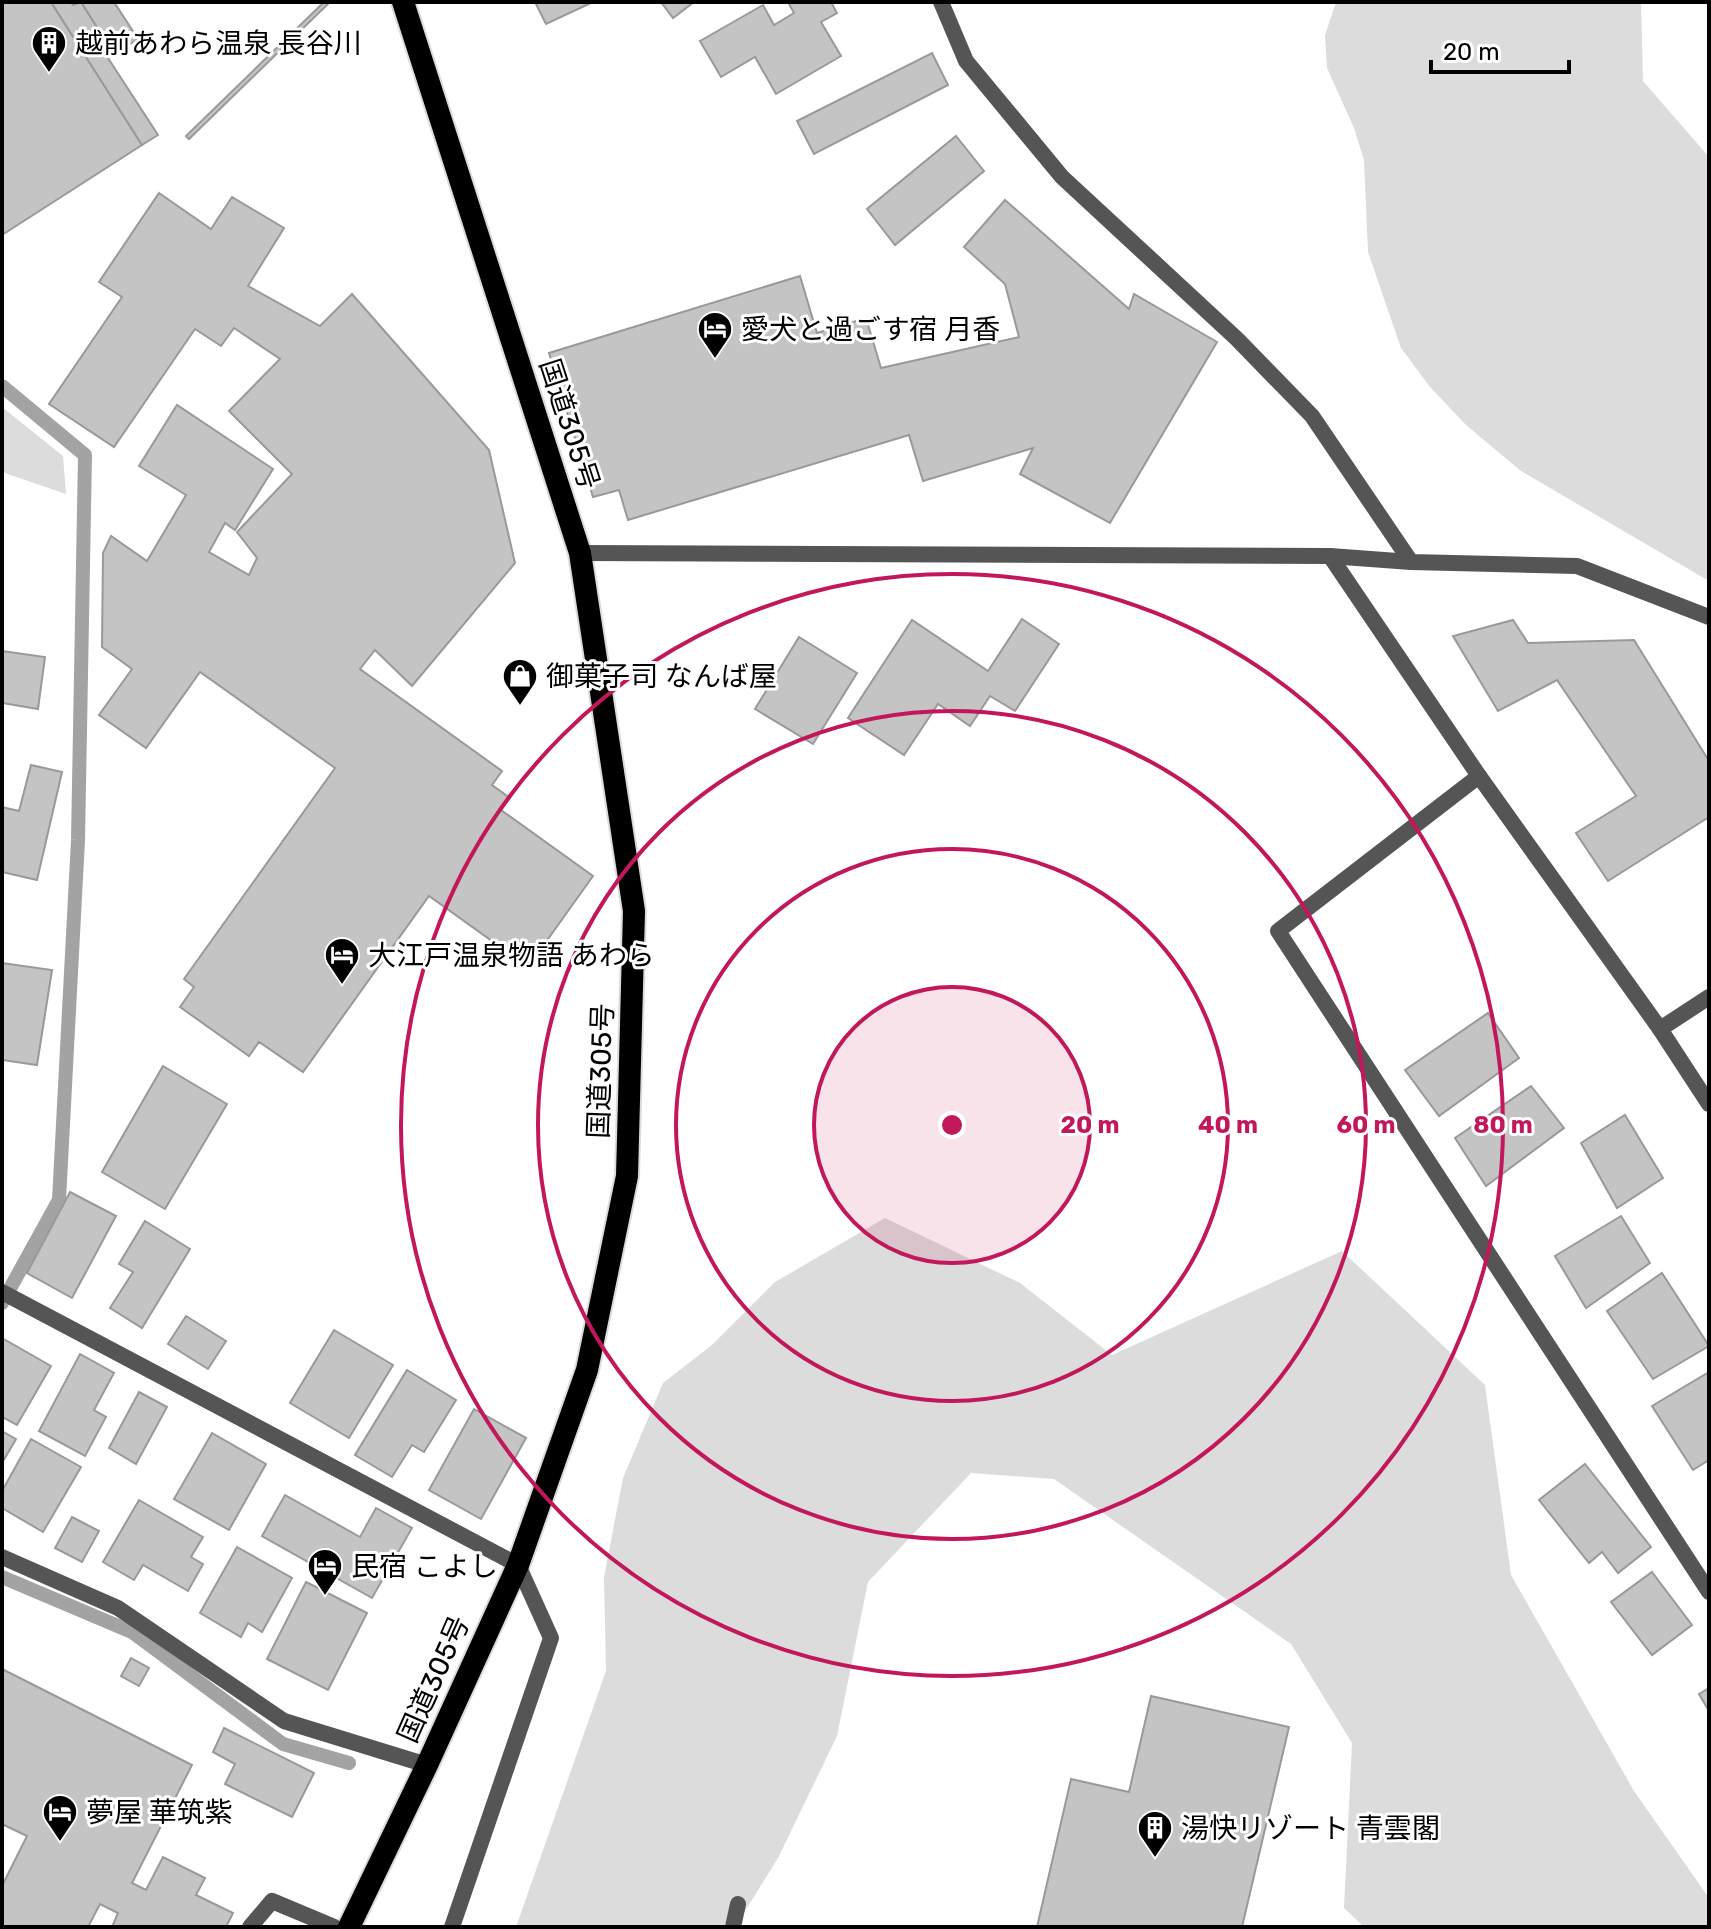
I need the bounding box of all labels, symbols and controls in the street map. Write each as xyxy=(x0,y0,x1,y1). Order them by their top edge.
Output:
building icon: 越前あわら温泉 長谷川 xyxy=(30,24,68,74)
scale bar xyxy=(1431,24,1569,74)
place label: 越前あわら温泉 長谷川 xyxy=(75,27,362,60)
text: 20 m xyxy=(1443,38,1500,66)
hotel icon: 愛犬と過ごす宿 月香 xyxy=(696,310,734,360)
place label: 愛犬と過ごす宿 月香 xyxy=(741,313,1000,346)
street label: 国道305号 xyxy=(533,355,606,494)
shop icon: 御菓子司 なんば屋 xyxy=(501,657,539,707)
place label: 御菓子司 なんば屋 xyxy=(546,660,777,693)
hotel icon: 大江戸温泉物語 あわら xyxy=(323,936,361,986)
place label: 大江戸温泉物語 あわら xyxy=(368,939,655,972)
street label: 国道305号 xyxy=(582,1003,619,1139)
centre of rings xyxy=(938,1111,966,1139)
text: 20 m xyxy=(1060,1111,1120,1139)
text: 40 m xyxy=(1198,1111,1258,1139)
text: 60 m xyxy=(1336,1111,1396,1139)
text: 80 m xyxy=(1473,1111,1533,1139)
hotel icon: 民宿 こよし xyxy=(306,1547,344,1597)
place label: 民宿 こよし xyxy=(351,1550,498,1583)
street label: 国道305号 xyxy=(391,1611,476,1748)
hotel icon: 夢屋 華筑紫 xyxy=(41,1793,79,1843)
place label: 夢屋 華筑紫 xyxy=(86,1796,233,1829)
building icon: 湯快リゾート 青雲閣 xyxy=(1136,1809,1174,1859)
place label: 湯快リゾート 青雲閣 xyxy=(1181,1812,1440,1845)

